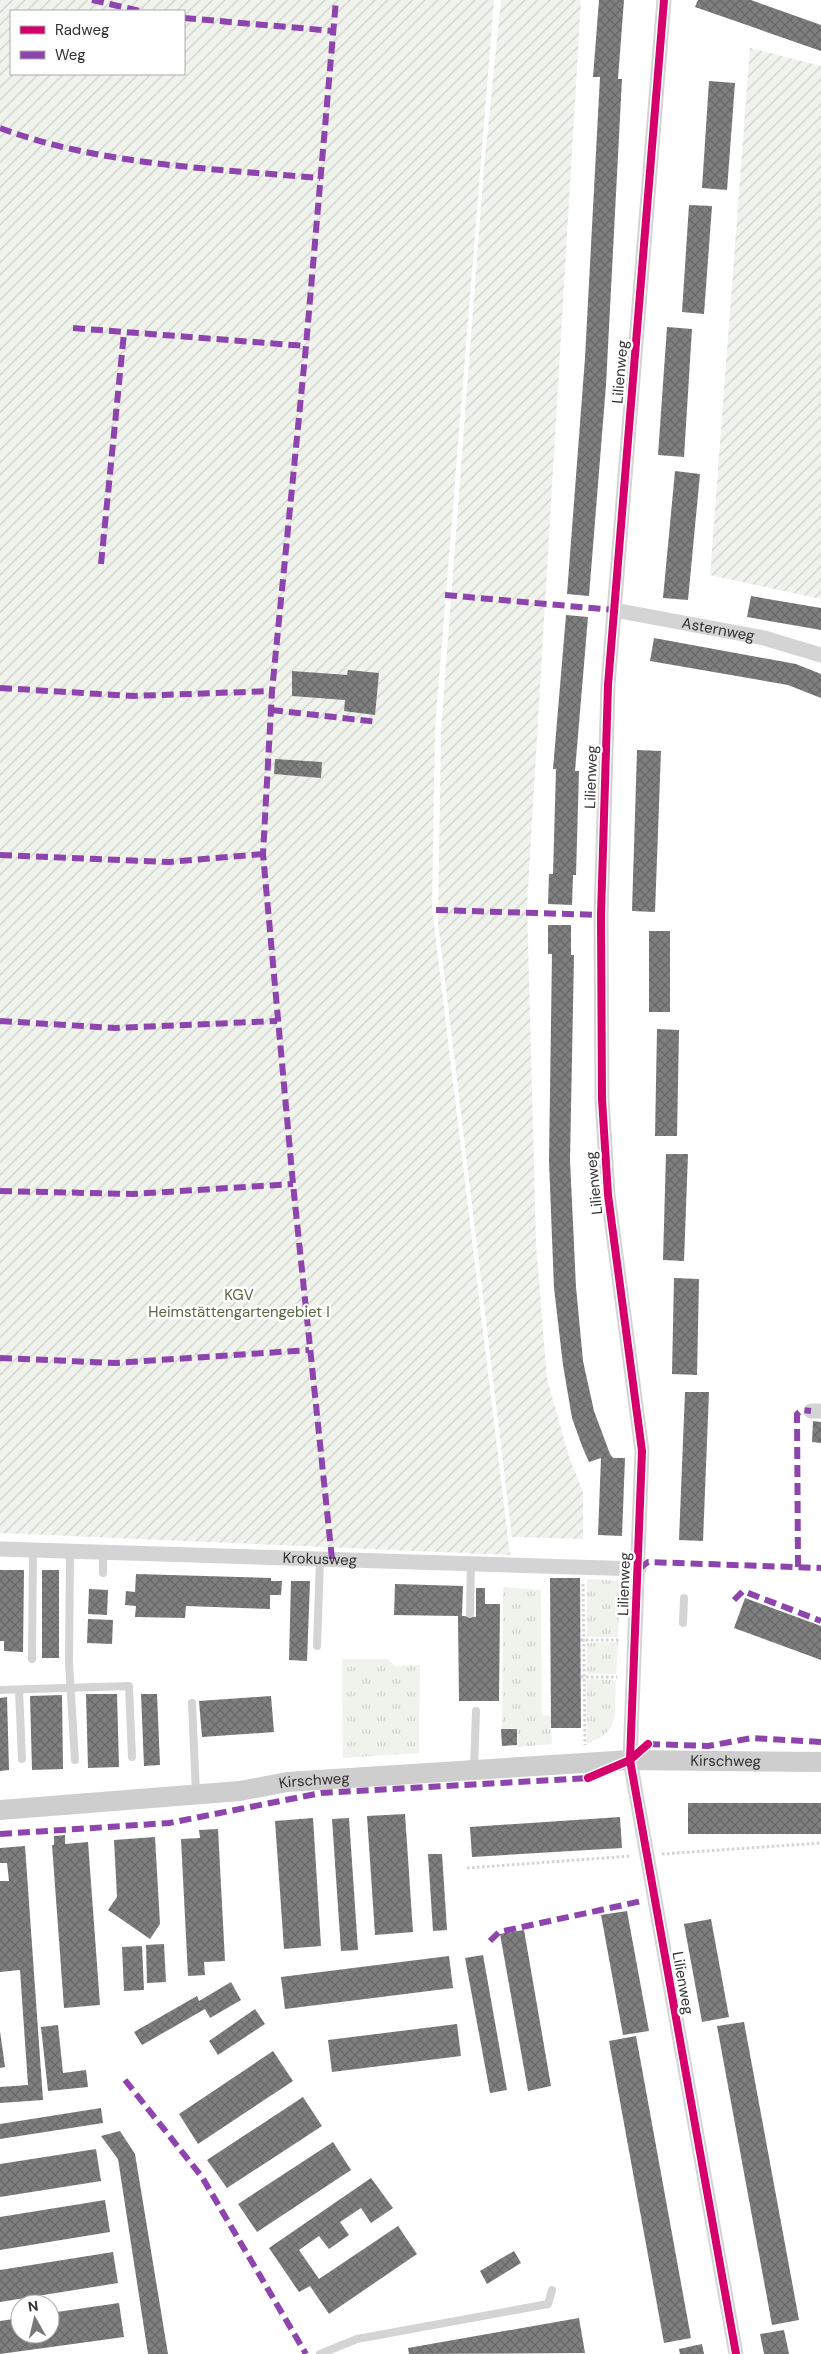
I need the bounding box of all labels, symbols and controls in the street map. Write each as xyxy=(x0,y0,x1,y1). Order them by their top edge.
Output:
legend xyxy=(10,10,185,75)
text: Radweg xyxy=(55,20,109,40)
text: Weg xyxy=(55,45,86,65)
street label: Lilienweg xyxy=(607,339,633,405)
street label: Asternweg xyxy=(680,613,756,646)
street label: Lilienweg xyxy=(580,745,602,809)
street label: Lilienweg xyxy=(581,1150,607,1216)
park label: KGV Heimstättengartengebiet I xyxy=(148,1285,330,1322)
street label: Krokusweg xyxy=(282,1548,357,1570)
street label: Lilienweg xyxy=(613,1552,635,1616)
street label: Kirschweg xyxy=(690,1751,761,1771)
street label: Kirschweg xyxy=(277,1768,350,1793)
street label: Lilienweg xyxy=(668,1950,698,2016)
north arrow xyxy=(10,2294,60,2344)
text: N xyxy=(27,2297,40,2316)

